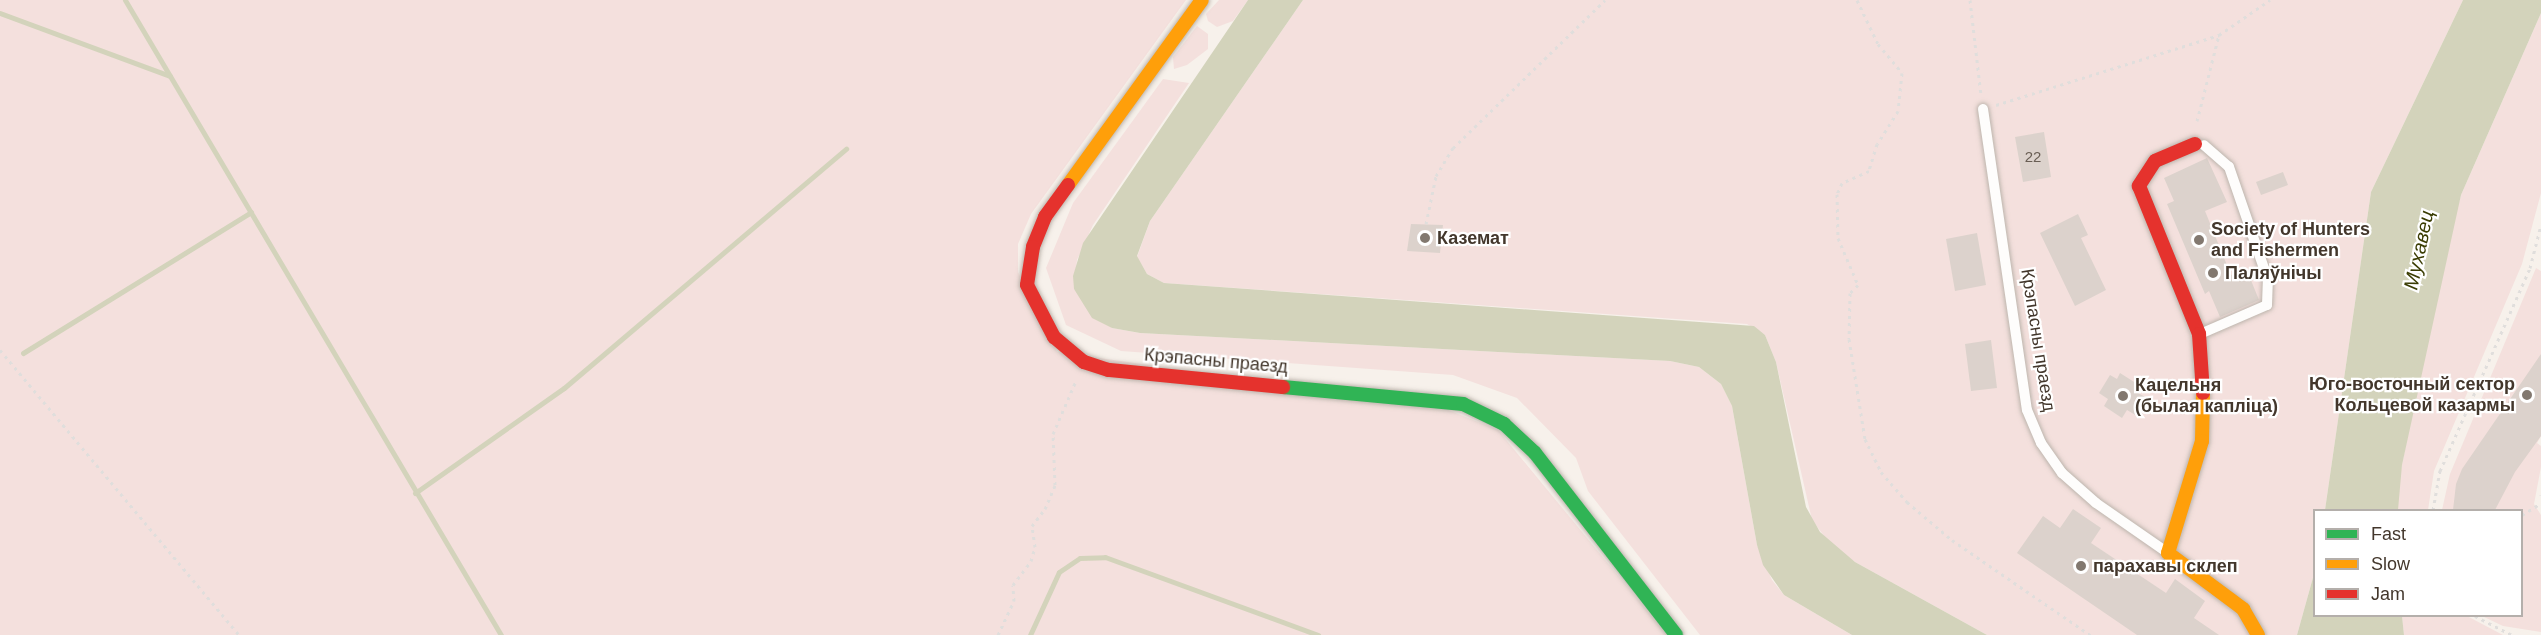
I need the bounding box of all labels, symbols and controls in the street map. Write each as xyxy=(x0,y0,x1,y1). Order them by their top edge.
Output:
house number: 22 xyxy=(2025,148,2041,166)
water label: Мухавец xyxy=(2399,208,2439,292)
place label: Society of Hunters and Fishermen xyxy=(2211,219,2370,262)
place label: Каземат xyxy=(1437,227,1509,249)
marker: Каземат xyxy=(1418,231,1432,245)
marker: Society of Hunters and Fishermen xyxy=(2192,233,2206,247)
place label: Паляўнічы xyxy=(2225,262,2322,284)
marker: Паляўнічы xyxy=(2206,266,2220,280)
street label: Крэпасны праезд xyxy=(2016,267,2060,413)
street label: Крэпасны праезд xyxy=(1143,344,1289,378)
place label: Юго-восточный сектор Кольцевой казармы xyxy=(2309,374,2515,416)
place label: Кацельня (былая капліца) xyxy=(2135,375,2278,418)
marker: Юго-восточный сектор Кольцевой казармы xyxy=(2520,388,2534,402)
marker: Кацельня (былая капліца) xyxy=(2116,389,2130,403)
legend xyxy=(2313,509,2523,617)
text: Fast xyxy=(2371,524,2406,544)
text: Slow xyxy=(2371,554,2410,574)
place label: парахавы склеп xyxy=(2093,555,2238,577)
marker: парахавы склеп xyxy=(2074,559,2088,573)
text: Jam xyxy=(2371,584,2405,604)

